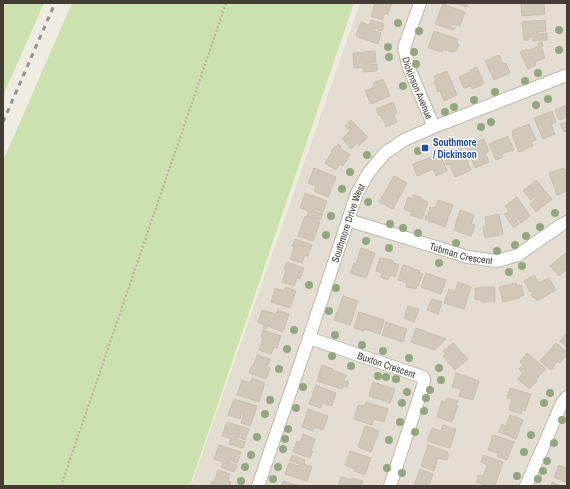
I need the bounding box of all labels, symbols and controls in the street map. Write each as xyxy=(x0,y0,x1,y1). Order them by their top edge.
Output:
street label: Dickinson Avenue xyxy=(400,55,436,121)
place label: Southmore / Dickinson xyxy=(433,136,477,161)
marker: Southmore / Dickinson xyxy=(420,143,430,153)
street label: Southmore Drive West xyxy=(328,180,368,264)
street label: Tubman Crescent xyxy=(428,239,494,267)
street label: Buxton Crescent xyxy=(356,349,418,381)

